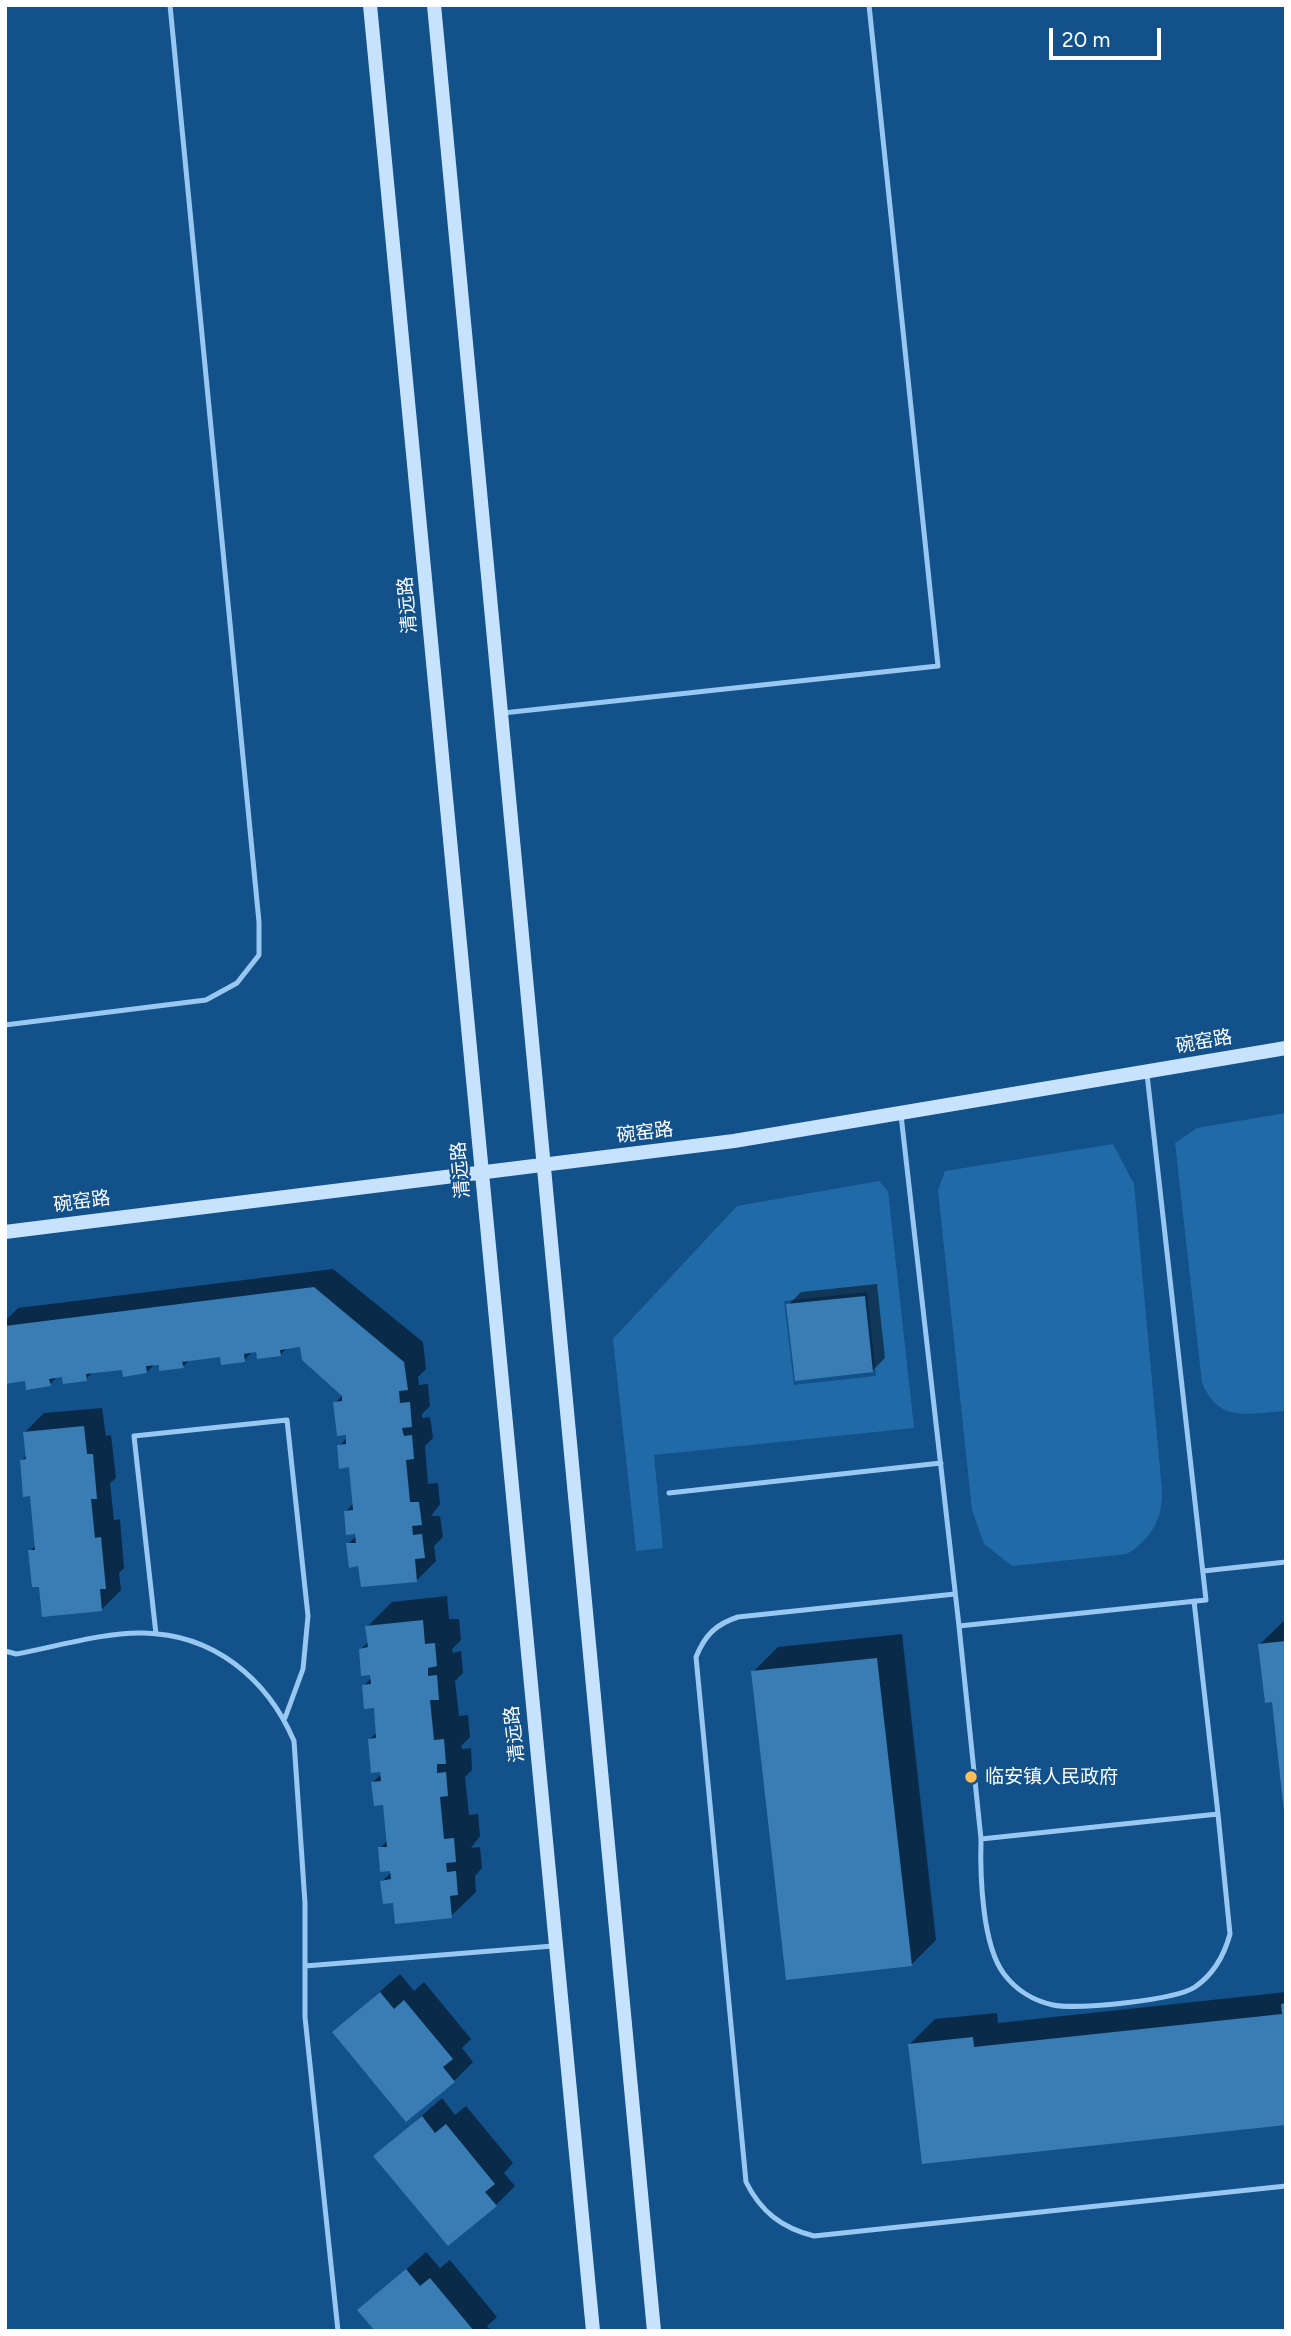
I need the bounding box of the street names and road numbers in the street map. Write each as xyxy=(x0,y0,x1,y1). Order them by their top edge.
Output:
street label: 清远路 xyxy=(394,576,422,634)
street label: 碗窑路 xyxy=(1174,1026,1234,1058)
street label: 碗窑路 xyxy=(615,1118,675,1148)
street label: 清远路 xyxy=(447,1141,475,1199)
street label: 碗窑路 xyxy=(52,1187,112,1217)
street label: 清远路 xyxy=(501,1704,529,1764)

